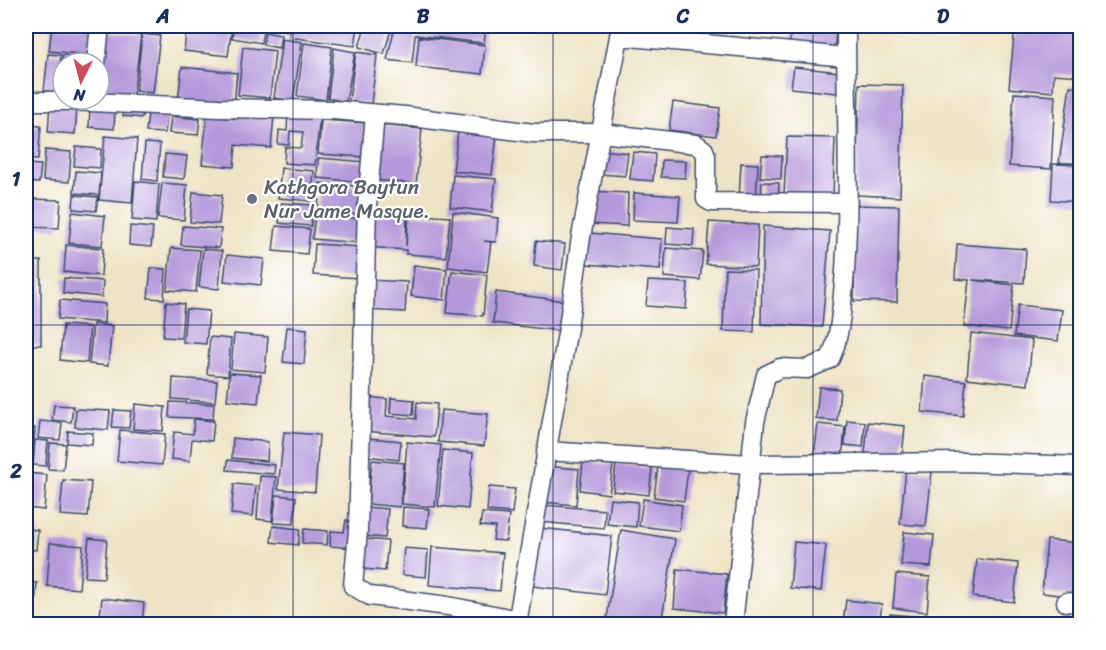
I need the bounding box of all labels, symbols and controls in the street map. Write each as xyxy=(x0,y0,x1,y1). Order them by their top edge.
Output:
text: A xyxy=(155,0,170,34)
text: B xyxy=(417,0,430,34)
text: C xyxy=(676,0,690,34)
text: D xyxy=(937,0,950,34)
north arrow xyxy=(51,51,111,111)
text: N xyxy=(72,80,88,111)
text: 1 xyxy=(12,162,21,197)
place label: Kathgora Baytun Nur Jame Masque. xyxy=(264,168,430,230)
marker: Kathgora Baytun Nur Jame Masque. xyxy=(245,192,259,206)
text: 2 xyxy=(9,454,22,489)

